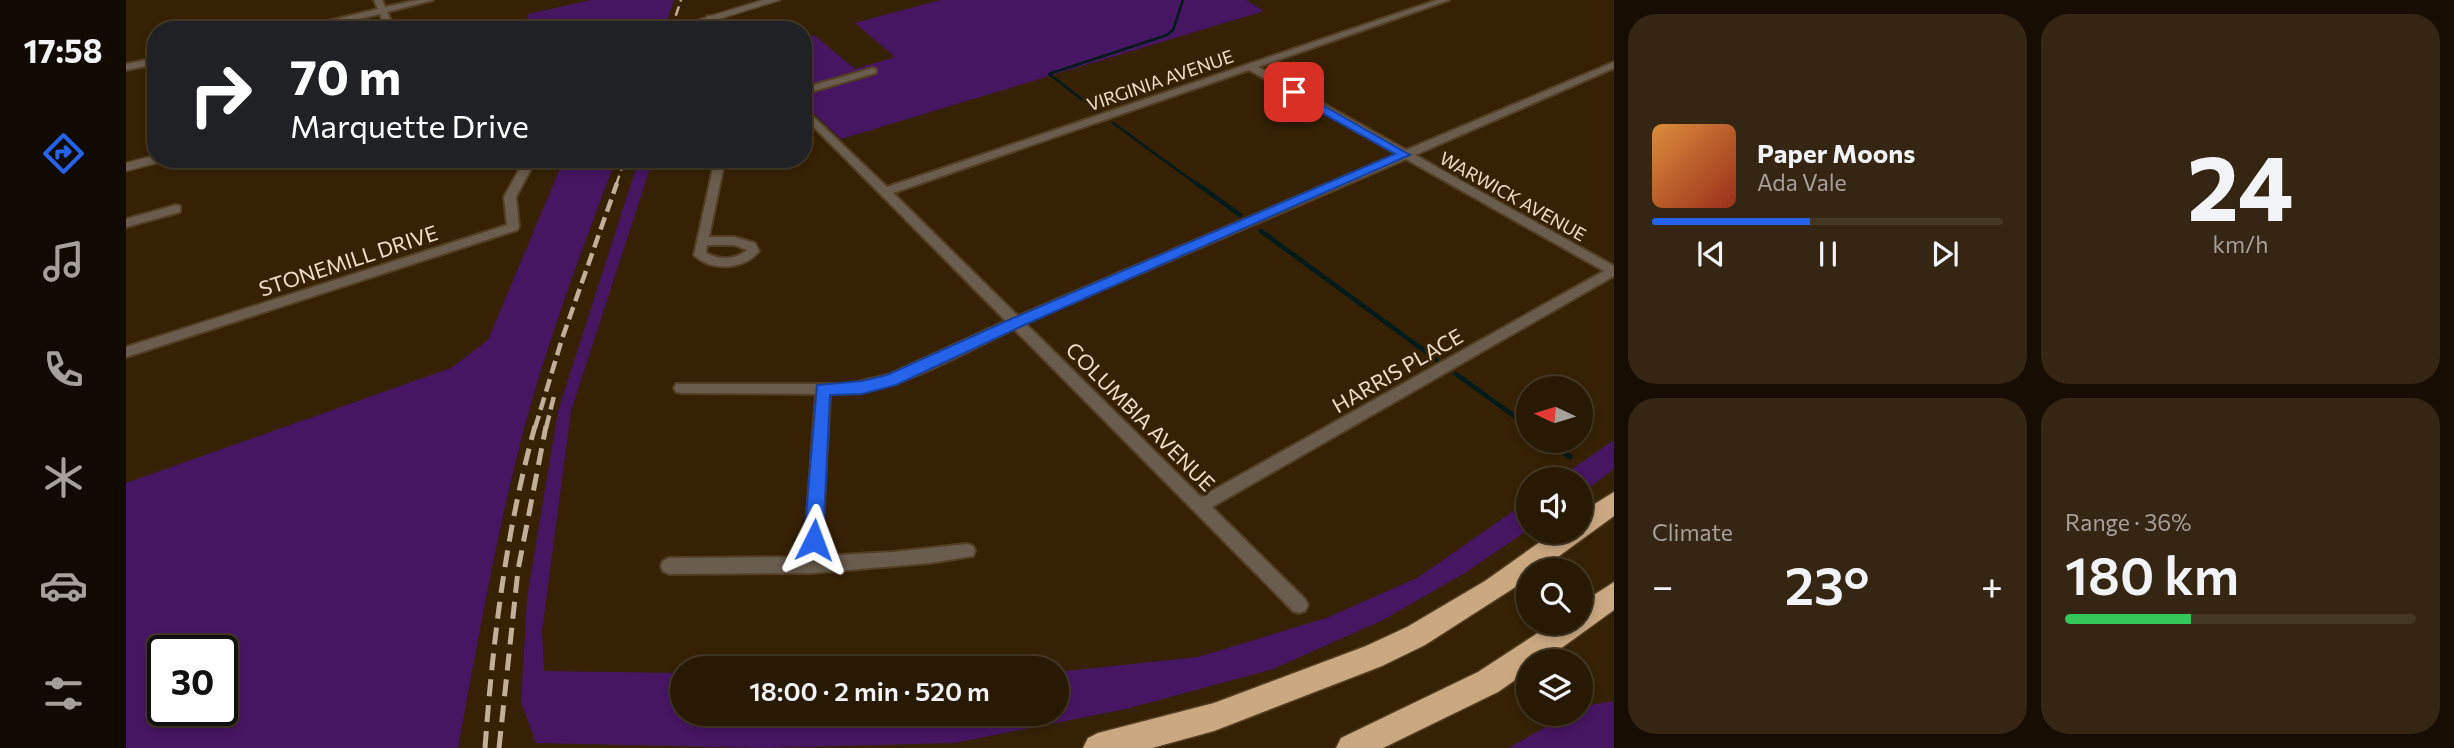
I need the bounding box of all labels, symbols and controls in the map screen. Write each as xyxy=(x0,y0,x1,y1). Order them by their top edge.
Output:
text: 17:58 xyxy=(24,30,102,70)
text: 70 m xyxy=(290,45,401,105)
street label: VIRGINIA AVENUE xyxy=(1084,45,1236,115)
icon: right xyxy=(175,49,266,140)
pin xyxy=(1264,62,1324,122)
icon: arrive xyxy=(1275,73,1313,111)
text: Marquette Drive xyxy=(290,105,529,145)
text: 24 xyxy=(2187,128,2294,240)
icon: directions xyxy=(39,129,88,178)
text: Paper Moons xyxy=(1757,137,1915,168)
street label: WARWICK AVENUE xyxy=(1436,147,1590,245)
text: Ada Vale xyxy=(1757,168,1847,196)
street label: STONEMILL DRIVE xyxy=(255,219,441,301)
text: km/h xyxy=(2213,230,2268,258)
icon: previous xyxy=(1692,235,1730,273)
icon: pause xyxy=(1809,235,1847,273)
icon: next xyxy=(1926,235,1964,273)
icon: music xyxy=(39,237,88,286)
street label: HARRIS PLACE xyxy=(1327,323,1467,417)
street label: COLUMBIA AVENUE xyxy=(1061,336,1221,496)
icon: phone xyxy=(39,345,88,394)
north arrow xyxy=(1516,376,1592,453)
map controls xyxy=(1516,376,1593,726)
icon: climate xyxy=(39,453,88,502)
button: sound xyxy=(1516,467,1593,544)
position arrow xyxy=(777,503,851,577)
text: Range · 36% xyxy=(2065,508,2192,536)
text: Climate xyxy=(1652,518,1733,546)
text: 180 km xyxy=(2065,542,2239,606)
text: 23° xyxy=(1785,552,1870,616)
button: search xyxy=(1516,558,1593,635)
icon: car xyxy=(39,561,88,610)
text: − xyxy=(1652,561,1674,608)
text: + xyxy=(1981,561,2003,608)
speed limit sign: 30 xyxy=(147,635,238,726)
button: layers xyxy=(1516,649,1593,726)
icon: filters xyxy=(39,669,88,718)
text: 18:00 · 2 min · 520 m xyxy=(749,675,990,706)

